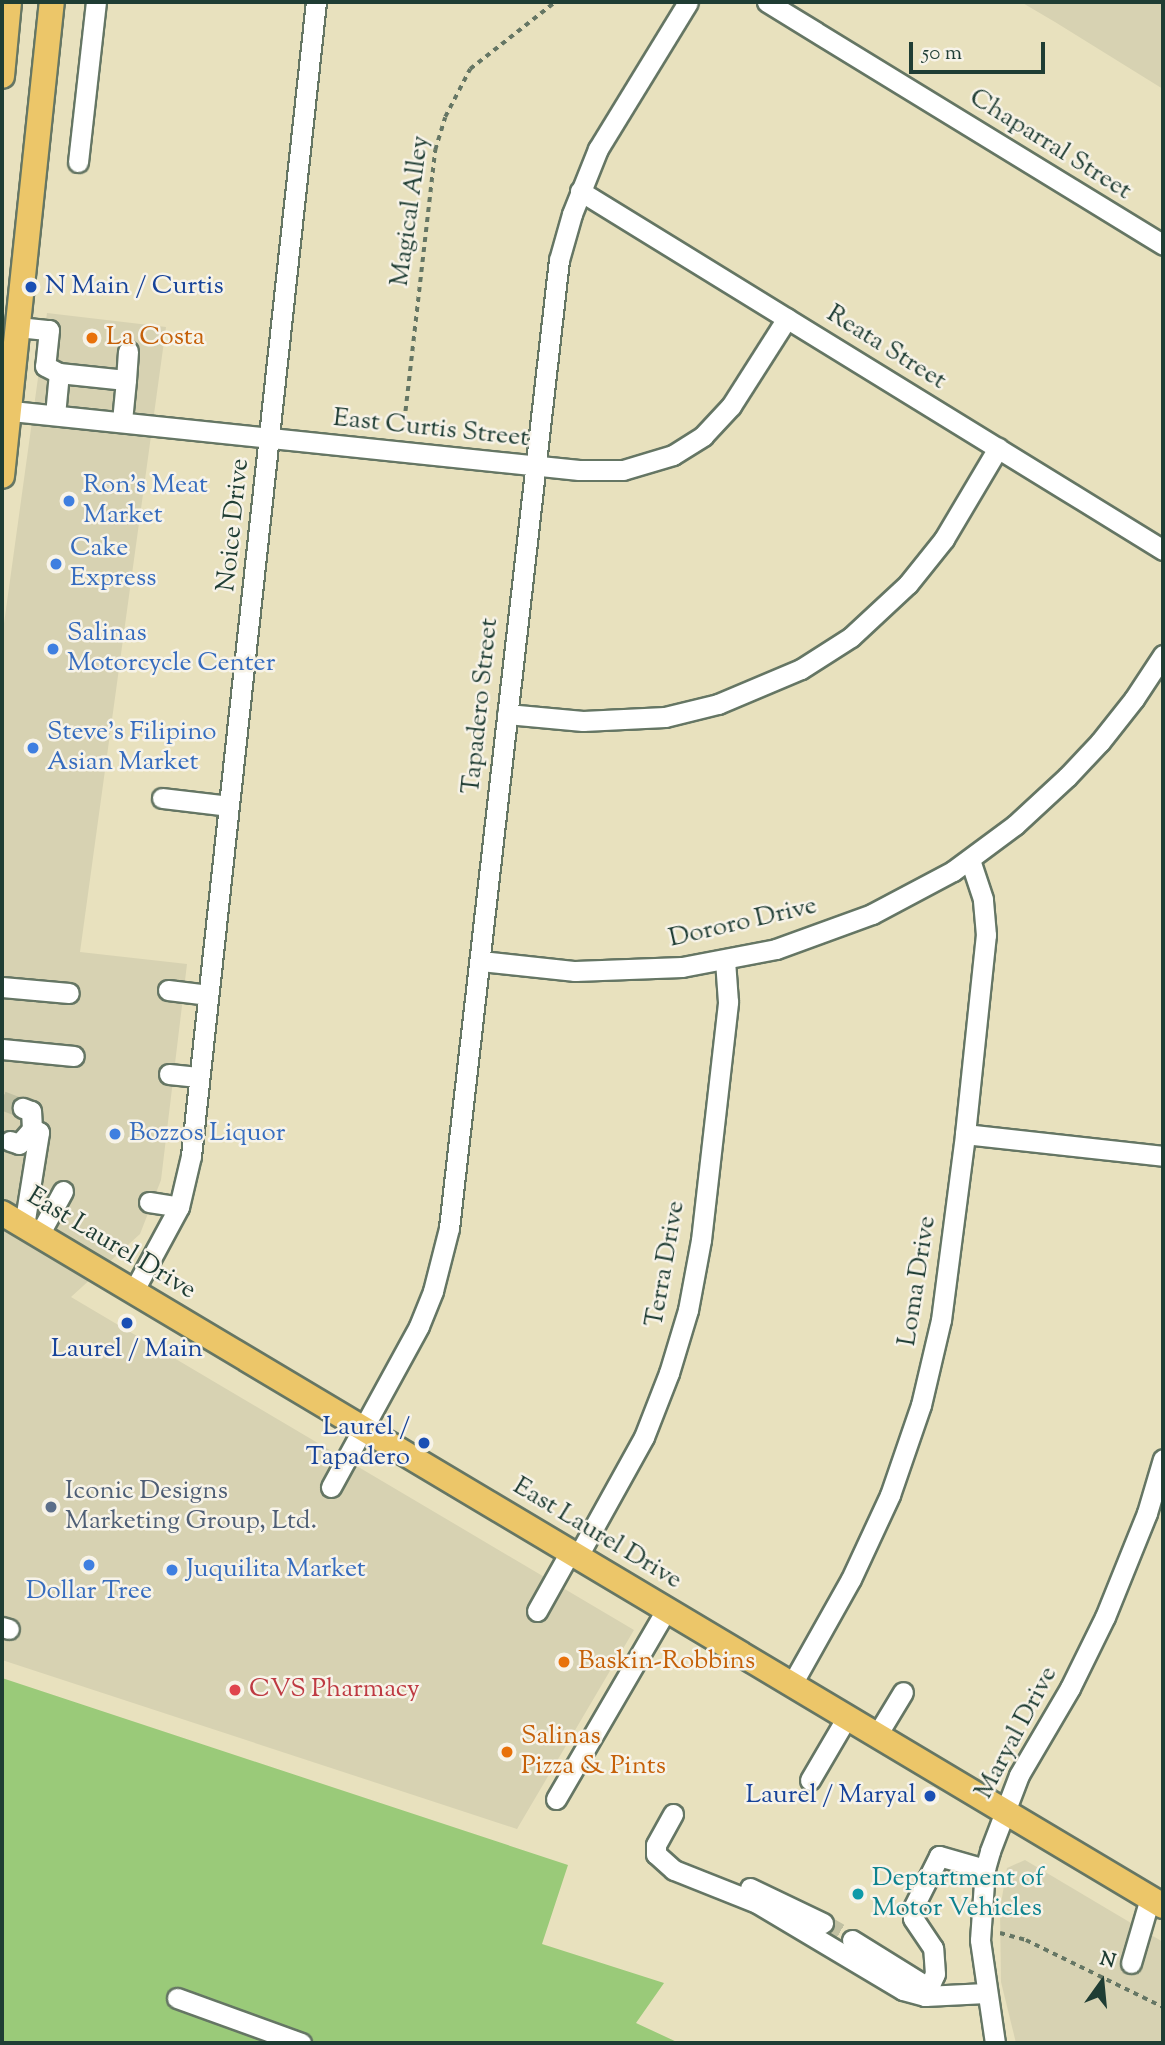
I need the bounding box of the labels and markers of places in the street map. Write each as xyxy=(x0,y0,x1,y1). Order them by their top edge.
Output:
place label: N Main / Curtis xyxy=(45,271,224,303)
marker: N Main / Curtis xyxy=(23,279,39,295)
place label: La Costa xyxy=(106,322,205,354)
marker: La Costa xyxy=(84,330,100,346)
place label: Ron's Meat Market xyxy=(83,470,208,532)
marker: Ron's Meat Market xyxy=(61,493,77,509)
place label: Cake Express xyxy=(70,533,156,594)
marker: Cake Express xyxy=(48,556,64,572)
place label: Salinas Motorcycle Center xyxy=(67,618,275,680)
marker: Salinas Motorcycle Center xyxy=(45,641,61,657)
place label: Steve's Filipino Asian Market xyxy=(47,717,217,778)
marker: Steve's Filipino Asian Market xyxy=(25,740,41,756)
place label: Bozzos Liquor xyxy=(129,1118,285,1150)
marker: Bozzos Liquor xyxy=(107,1126,123,1142)
marker: Laurel / Main xyxy=(119,1315,135,1331)
place label: Laurel / Main xyxy=(51,1334,203,1366)
place label: Laurel / Tapadero xyxy=(306,1412,410,1474)
marker: Laurel / Tapadero xyxy=(416,1435,432,1451)
place label: Iconic Designs Marketing Group, Ltd. xyxy=(65,1476,317,1538)
marker: Iconic Designs Marketing Group, Ltd. xyxy=(43,1499,59,1515)
place label: Juquilita Market xyxy=(186,1554,366,1586)
marker: Dollar Tree xyxy=(81,1557,97,1573)
marker: Juquilita Market xyxy=(164,1562,180,1578)
place label: Dollar Tree xyxy=(26,1576,152,1608)
place label: Baskin-Robbins xyxy=(578,1646,755,1678)
marker: Baskin-Robbins xyxy=(556,1654,572,1670)
place label: CVS Pharmacy xyxy=(249,1674,420,1706)
marker: CVS Pharmacy xyxy=(227,1682,243,1698)
place label: Salinas Pizza & Pints xyxy=(521,1721,666,1782)
marker: Salinas Pizza & Pints xyxy=(499,1744,515,1760)
place label: Laurel / Maryal xyxy=(745,1780,916,1812)
marker: Laurel / Maryal xyxy=(922,1788,938,1804)
place label: Deptartment of Motor Vehicles xyxy=(872,1863,1044,1924)
marker: Deptartment of Motor Vehicles xyxy=(850,1886,866,1902)

